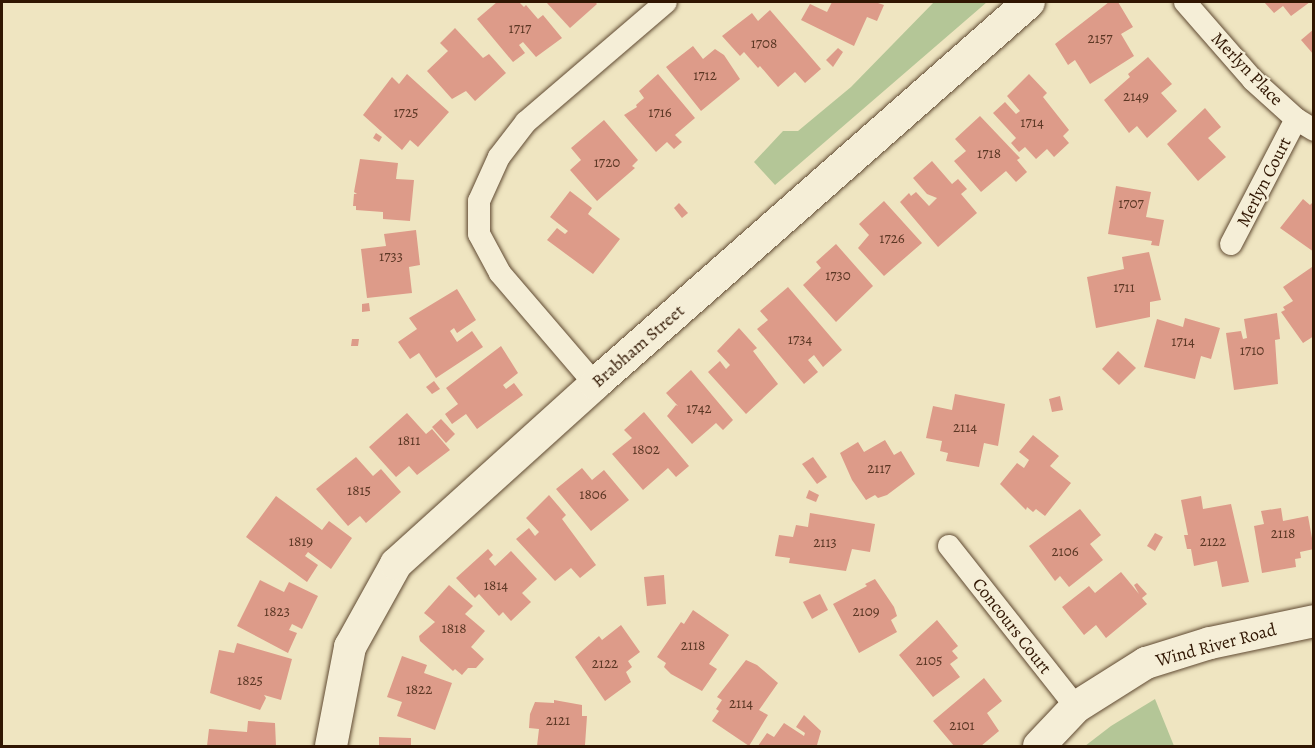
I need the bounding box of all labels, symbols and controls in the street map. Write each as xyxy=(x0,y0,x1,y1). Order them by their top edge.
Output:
house number: 1717 xyxy=(509,20,531,38)
street label: Merlyn Place xyxy=(1207,28,1287,110)
house number: 2157 xyxy=(1087,30,1113,48)
house number: 1708 xyxy=(751,35,777,53)
house number: 1712 xyxy=(693,67,717,85)
house number: 2149 xyxy=(1123,88,1149,106)
house number: 1725 xyxy=(393,104,419,122)
house number: 1716 xyxy=(648,104,672,122)
house number: 1714 xyxy=(1020,114,1044,132)
street label: Merlyn Court xyxy=(1232,133,1296,231)
house number: 1718 xyxy=(977,145,1001,163)
house number: 1720 xyxy=(594,154,620,172)
house number: 1707 xyxy=(1118,195,1144,213)
house number: 1726 xyxy=(879,230,905,248)
house number: 1733 xyxy=(379,248,403,266)
house number: 1730 xyxy=(825,267,851,285)
house number: 1711 xyxy=(1113,279,1135,297)
street label: Brabham Street xyxy=(587,300,689,392)
house number: 1734 xyxy=(788,331,812,349)
house number: 1714 xyxy=(1171,333,1195,351)
house number: 1710 xyxy=(1240,342,1264,360)
house number: 1742 xyxy=(686,400,712,418)
house number: 2114 xyxy=(953,419,977,437)
house number: 1811 xyxy=(398,432,420,450)
house number: 1802 xyxy=(632,441,660,459)
house number: 2117 xyxy=(867,460,891,478)
house number: 1815 xyxy=(347,482,371,500)
house number: 1806 xyxy=(579,486,607,504)
house number: 2118 xyxy=(1271,525,1295,543)
house number: 1819 xyxy=(289,533,313,551)
house number: 2122 xyxy=(1200,533,1226,551)
house number: 2113 xyxy=(813,534,837,552)
house number: 2106 xyxy=(1051,543,1079,561)
street label: Concours Court xyxy=(968,574,1056,678)
house number: 1814 xyxy=(484,577,508,595)
house number: 1823 xyxy=(264,603,290,621)
house number: 2109 xyxy=(852,603,880,621)
street label: Wind River Road xyxy=(1153,619,1279,671)
house number: 1818 xyxy=(442,620,466,638)
house number: 2118 xyxy=(681,637,705,655)
house number: 2105 xyxy=(916,652,942,670)
house number: 2122 xyxy=(592,655,618,673)
house number: 1825 xyxy=(237,672,263,690)
house number: 1822 xyxy=(406,681,432,699)
house number: 2114 xyxy=(729,695,753,713)
house number: 2121 xyxy=(546,712,570,730)
house number: 2101 xyxy=(949,717,975,735)

